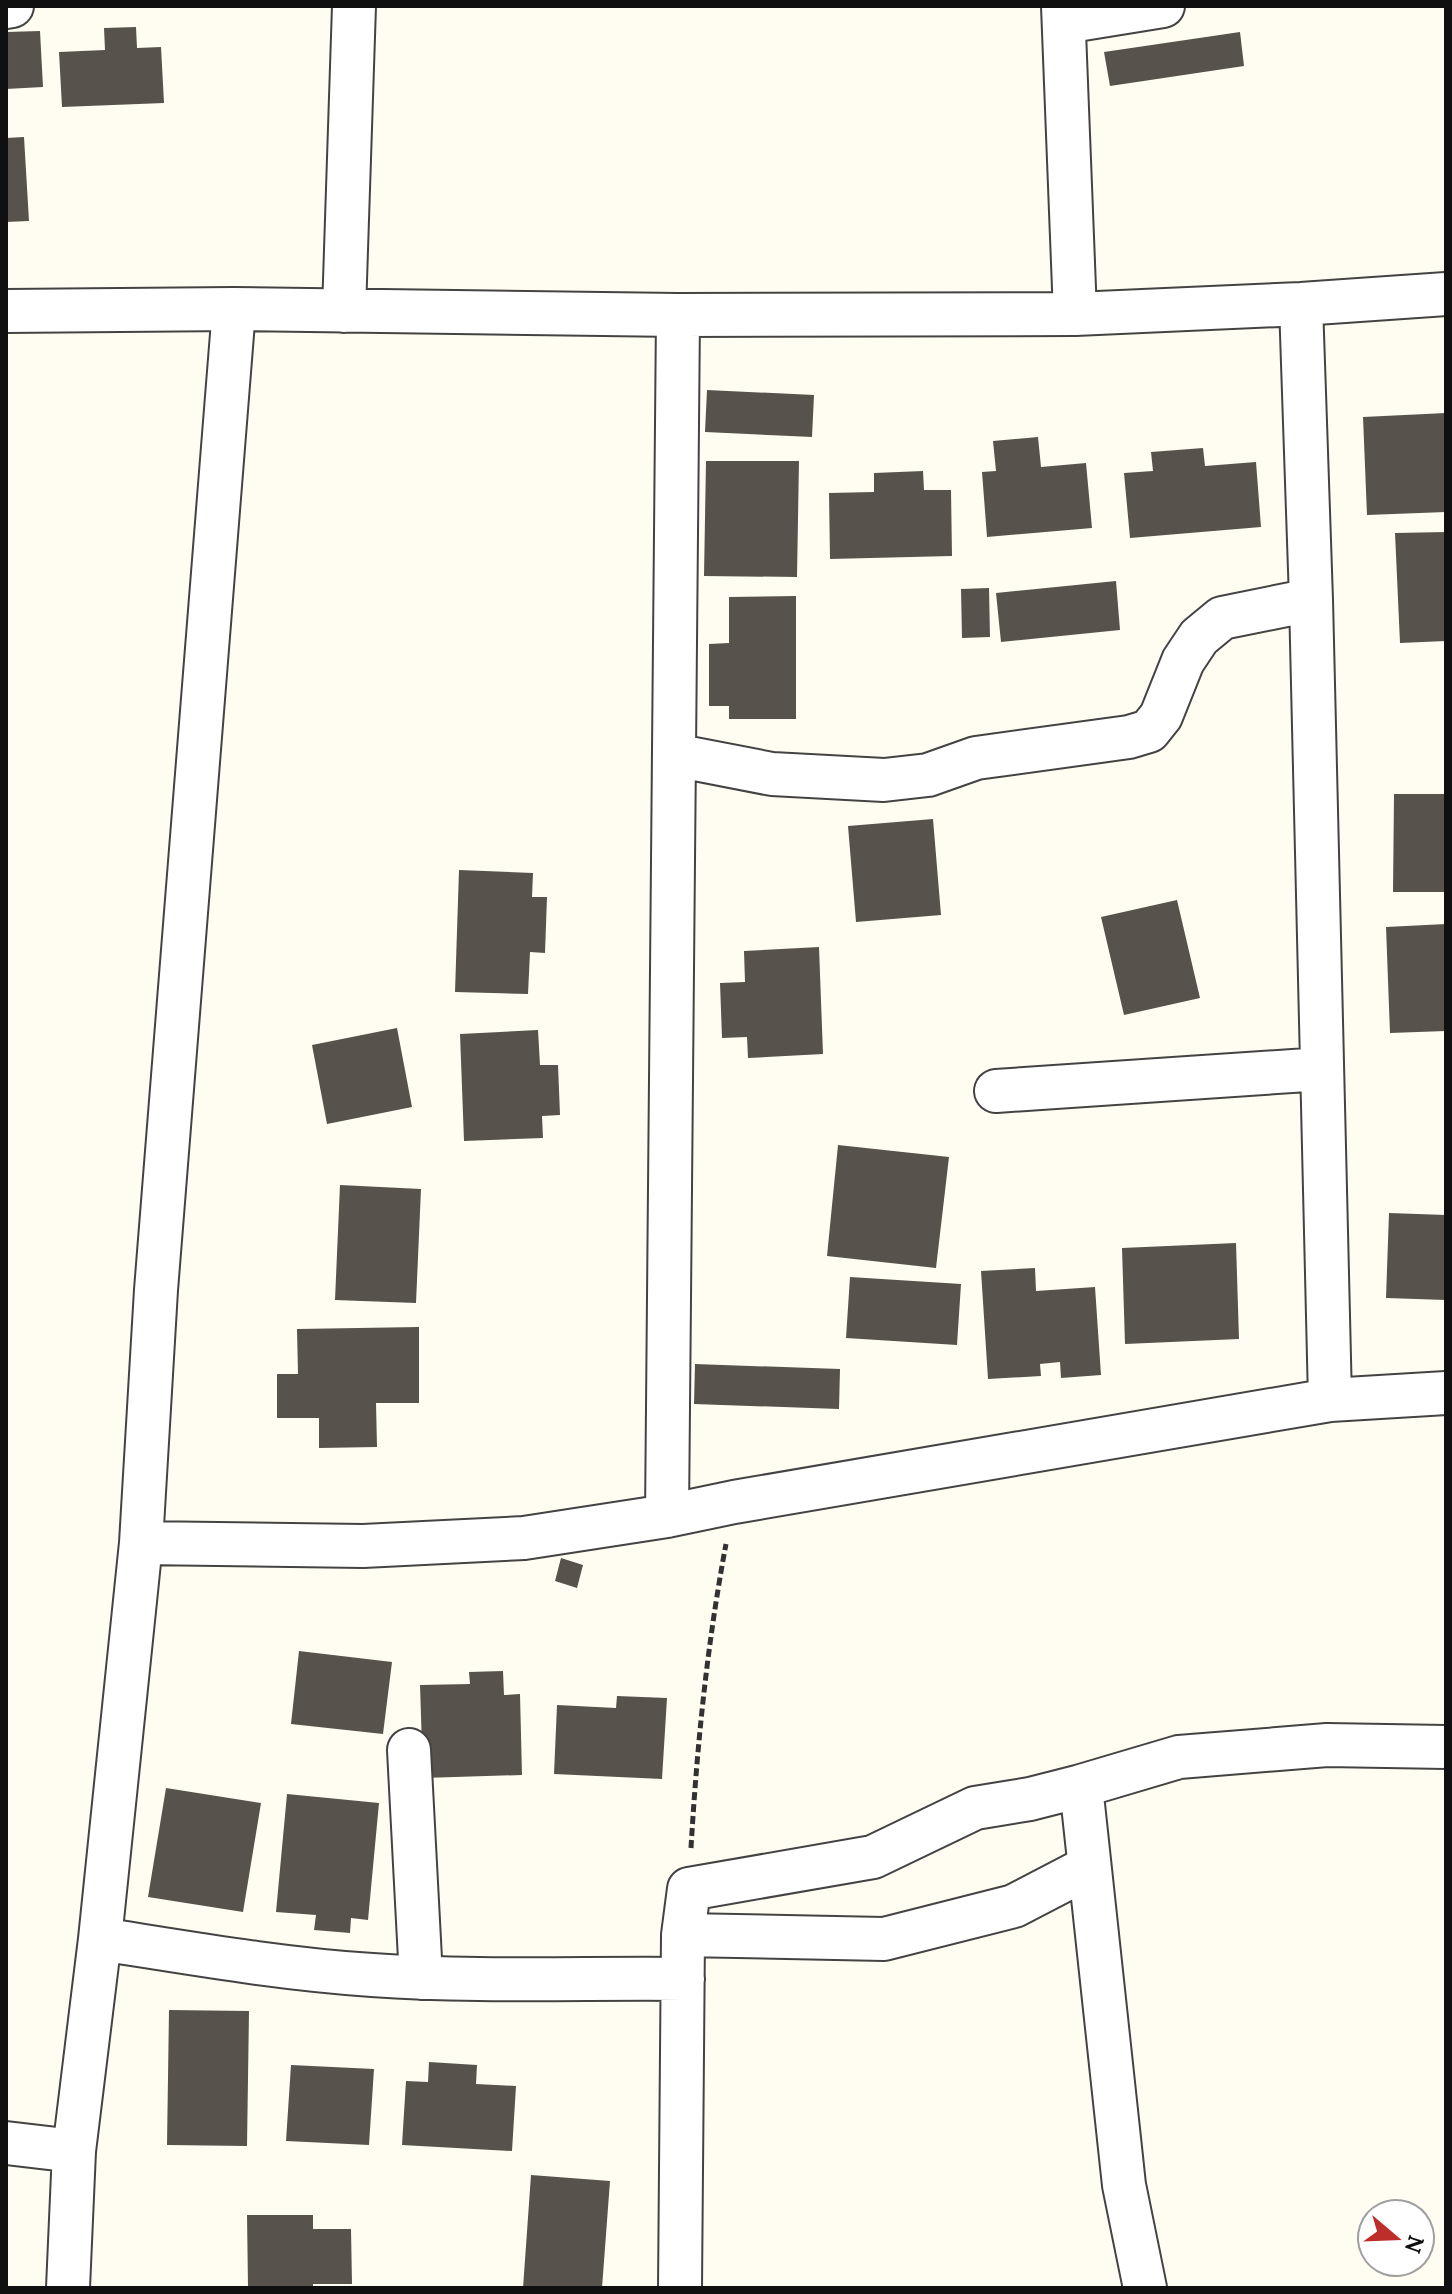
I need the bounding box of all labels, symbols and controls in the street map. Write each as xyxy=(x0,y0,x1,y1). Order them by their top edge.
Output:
north arrow xyxy=(1356,2198,1436,2278)
text: N xyxy=(1399,2232,1431,2257)

